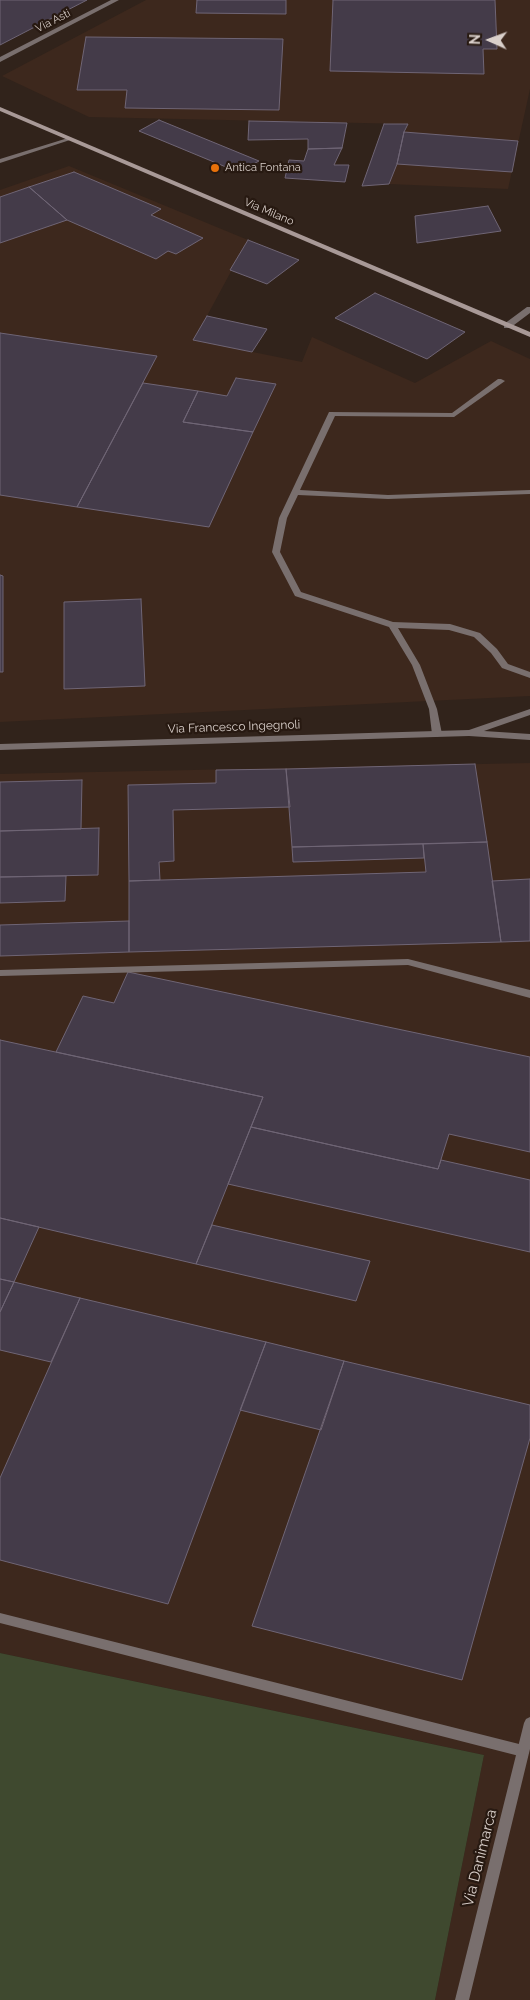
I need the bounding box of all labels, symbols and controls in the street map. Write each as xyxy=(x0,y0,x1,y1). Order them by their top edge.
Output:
street label: Via Asti xyxy=(33,7,73,35)
north arrow xyxy=(465,15,515,65)
text: N xyxy=(467,34,483,45)
place label: Antica Fontana xyxy=(225,161,301,175)
marker: Antica Fontana xyxy=(209,162,221,174)
street label: Via Milano xyxy=(242,196,296,228)
street label: Via Francesco Ingegnoli xyxy=(167,717,301,737)
street label: Via Danimarca xyxy=(459,1807,501,1909)

